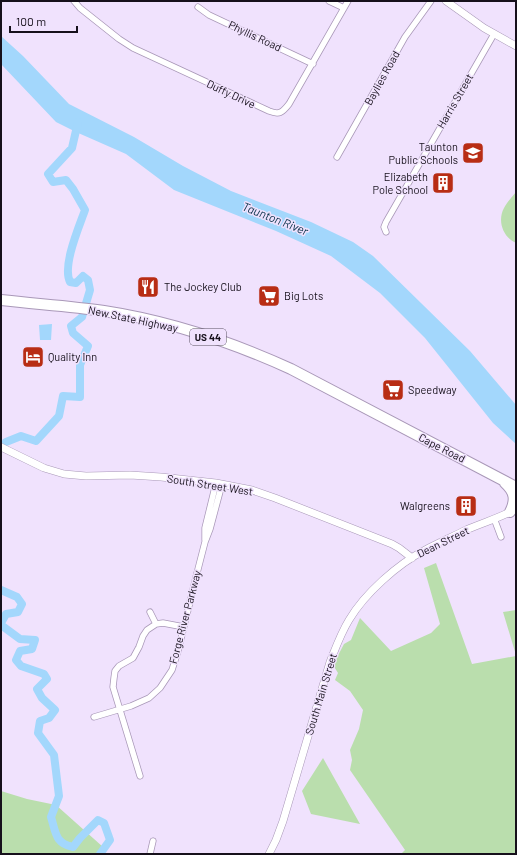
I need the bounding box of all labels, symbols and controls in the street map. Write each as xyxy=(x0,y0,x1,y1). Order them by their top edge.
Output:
scale bar xyxy=(10,8,77,34)
text: 100 m xyxy=(16,14,46,28)
street label: Phyllis Road xyxy=(227,18,284,54)
street label: Baylies Road xyxy=(361,48,402,107)
street label: Harris Street xyxy=(434,71,475,130)
street label: Duffy Drive xyxy=(205,77,258,111)
place label: Taunton Public Schools xyxy=(389,140,458,166)
school or university icon: Taunton Public Schools xyxy=(460,140,486,166)
place label: Elizabeth Pole School xyxy=(373,170,428,196)
building icon: Elizabeth Pole School xyxy=(430,170,456,196)
water label: Taunton River xyxy=(240,199,311,238)
restaurant icon: The Jockey Club xyxy=(135,274,161,300)
place label: The Jockey Club xyxy=(164,280,242,293)
supermarket icon: Big Lots xyxy=(256,283,282,309)
place label: Big Lots xyxy=(284,289,323,302)
street label: New State Highway xyxy=(87,303,179,334)
road number: US 44 xyxy=(190,329,226,345)
hotel icon: Quality Inn xyxy=(20,344,46,370)
place label: Quality Inn xyxy=(48,350,97,363)
supermarket icon: Speedway xyxy=(380,377,406,403)
place label: Speedway xyxy=(408,383,457,396)
street label: Cape Road xyxy=(417,430,468,465)
street label: South Street West xyxy=(166,471,254,498)
building icon: Walgreens xyxy=(453,493,479,519)
place label: Walgreens xyxy=(400,499,450,512)
street label: Dean Street xyxy=(415,523,471,560)
street label: Forge River Parkway xyxy=(166,569,203,665)
street label: South Main Street xyxy=(302,651,339,736)

